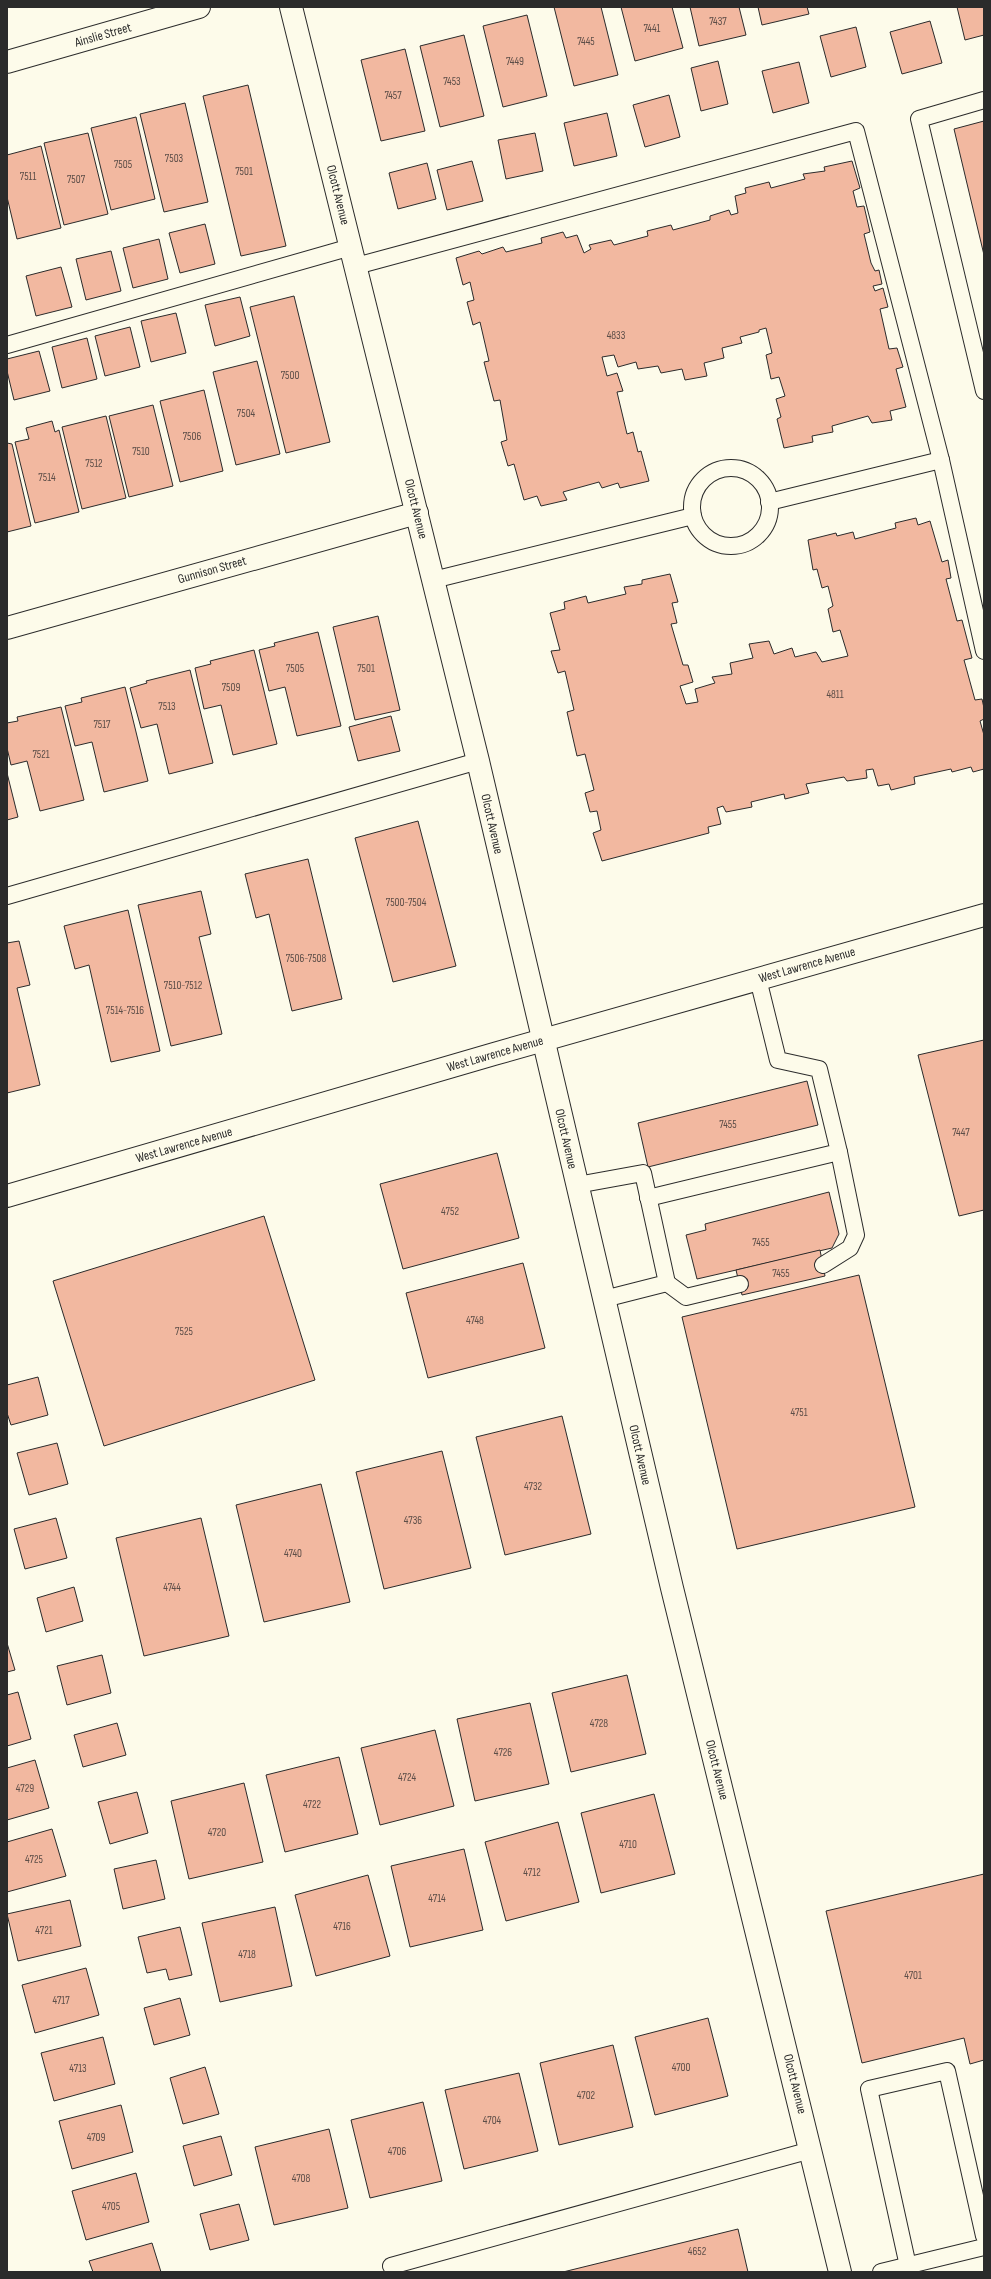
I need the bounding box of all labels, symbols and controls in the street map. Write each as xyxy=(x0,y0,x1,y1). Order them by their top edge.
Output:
house number: 7437 xyxy=(709,15,727,28)
street label: Ainslie Street xyxy=(72,19,133,51)
house number: 7441 xyxy=(644,22,661,35)
house number: 7445 xyxy=(577,35,595,48)
house number: 7449 xyxy=(506,55,524,68)
house number: 7453 xyxy=(443,75,461,88)
house number: 7457 xyxy=(384,89,402,102)
house number: 7503 xyxy=(165,152,184,165)
house number: 7505 xyxy=(114,158,132,171)
street label: Olcott Avenue xyxy=(323,163,353,227)
house number: 7501 xyxy=(235,165,253,178)
house number: 7511 xyxy=(20,170,36,183)
house number: 7507 xyxy=(67,173,86,186)
house number: 4833 xyxy=(607,329,626,342)
house number: 7500 xyxy=(281,369,299,382)
house number: 7504 xyxy=(237,407,256,420)
house number: 7506 xyxy=(183,430,201,443)
house number: 7510 xyxy=(132,445,150,458)
house number: 7512 xyxy=(85,457,103,470)
house number: 7514 xyxy=(38,471,56,484)
street label: Olcott Avenue xyxy=(401,477,431,541)
street label: Gunnison Street xyxy=(176,553,248,587)
house number: 7505 xyxy=(286,662,304,675)
house number: 7501 xyxy=(357,662,375,675)
house number: 7509 xyxy=(222,681,240,694)
house number: 4811 xyxy=(826,688,844,701)
house number: 7513 xyxy=(158,700,176,713)
house number: 7517 xyxy=(93,718,111,731)
house number: 7521 xyxy=(32,748,50,761)
street label: Olcott Avenue xyxy=(477,792,507,856)
house number: 7500-7504 xyxy=(386,896,427,909)
street label: West Lawrence Avenue xyxy=(757,944,857,986)
house number: 7506-7508 xyxy=(286,952,327,965)
house number: 7510-7512 xyxy=(164,979,203,992)
house number: 7514-7516 xyxy=(106,1004,144,1017)
street label: West Lawrence Avenue xyxy=(445,1033,545,1075)
street label: Olcott Avenue xyxy=(551,1107,581,1171)
house number: 7455 xyxy=(719,1118,737,1131)
street label: West Lawrence Avenue xyxy=(134,1124,234,1166)
house number: 7447 xyxy=(952,1126,970,1139)
house number: 4752 xyxy=(441,1205,459,1218)
house number: 7455 xyxy=(752,1236,770,1249)
house number: 7455 xyxy=(772,1267,790,1280)
house number: 4748 xyxy=(466,1314,484,1327)
house number: 7525 xyxy=(175,1325,193,1338)
house number: 4751 xyxy=(790,1406,808,1419)
street label: Olcott Avenue xyxy=(625,1423,655,1487)
house number: 4732 xyxy=(524,1480,543,1493)
house number: 4736 xyxy=(404,1514,422,1527)
house number: 4740 xyxy=(284,1547,302,1560)
house number: 4744 xyxy=(163,1581,181,1594)
house number: 4728 xyxy=(590,1717,608,1730)
street label: Olcott Avenue xyxy=(702,1738,732,1802)
house number: 4726 xyxy=(494,1746,512,1759)
house number: 4724 xyxy=(398,1771,416,1784)
house number: 4729 xyxy=(16,1782,34,1795)
house number: 4722 xyxy=(303,1798,321,1811)
house number: 4720 xyxy=(208,1826,226,1839)
house number: 4710 xyxy=(619,1838,637,1851)
house number: 4725 xyxy=(25,1853,43,1866)
house number: 4712 xyxy=(523,1866,541,1879)
house number: 4714 xyxy=(428,1892,446,1905)
house number: 4716 xyxy=(333,1920,351,1933)
house number: 4721 xyxy=(35,1924,53,1937)
house number: 4718 xyxy=(238,1948,256,1961)
house number: 4701 xyxy=(904,1969,922,1982)
house number: 4717 xyxy=(52,1994,70,2007)
street label: Olcott Avenue xyxy=(780,2052,810,2116)
house number: 4700 xyxy=(672,2061,690,2074)
house number: 4713 xyxy=(69,2062,87,2075)
house number: 4702 xyxy=(577,2089,596,2102)
house number: 4704 xyxy=(483,2114,502,2127)
house number: 4709 xyxy=(87,2131,105,2144)
house number: 4706 xyxy=(388,2145,406,2158)
house number: 4708 xyxy=(292,2172,310,2185)
house number: 4705 xyxy=(102,2200,120,2213)
house number: 4652 xyxy=(688,2245,707,2258)

